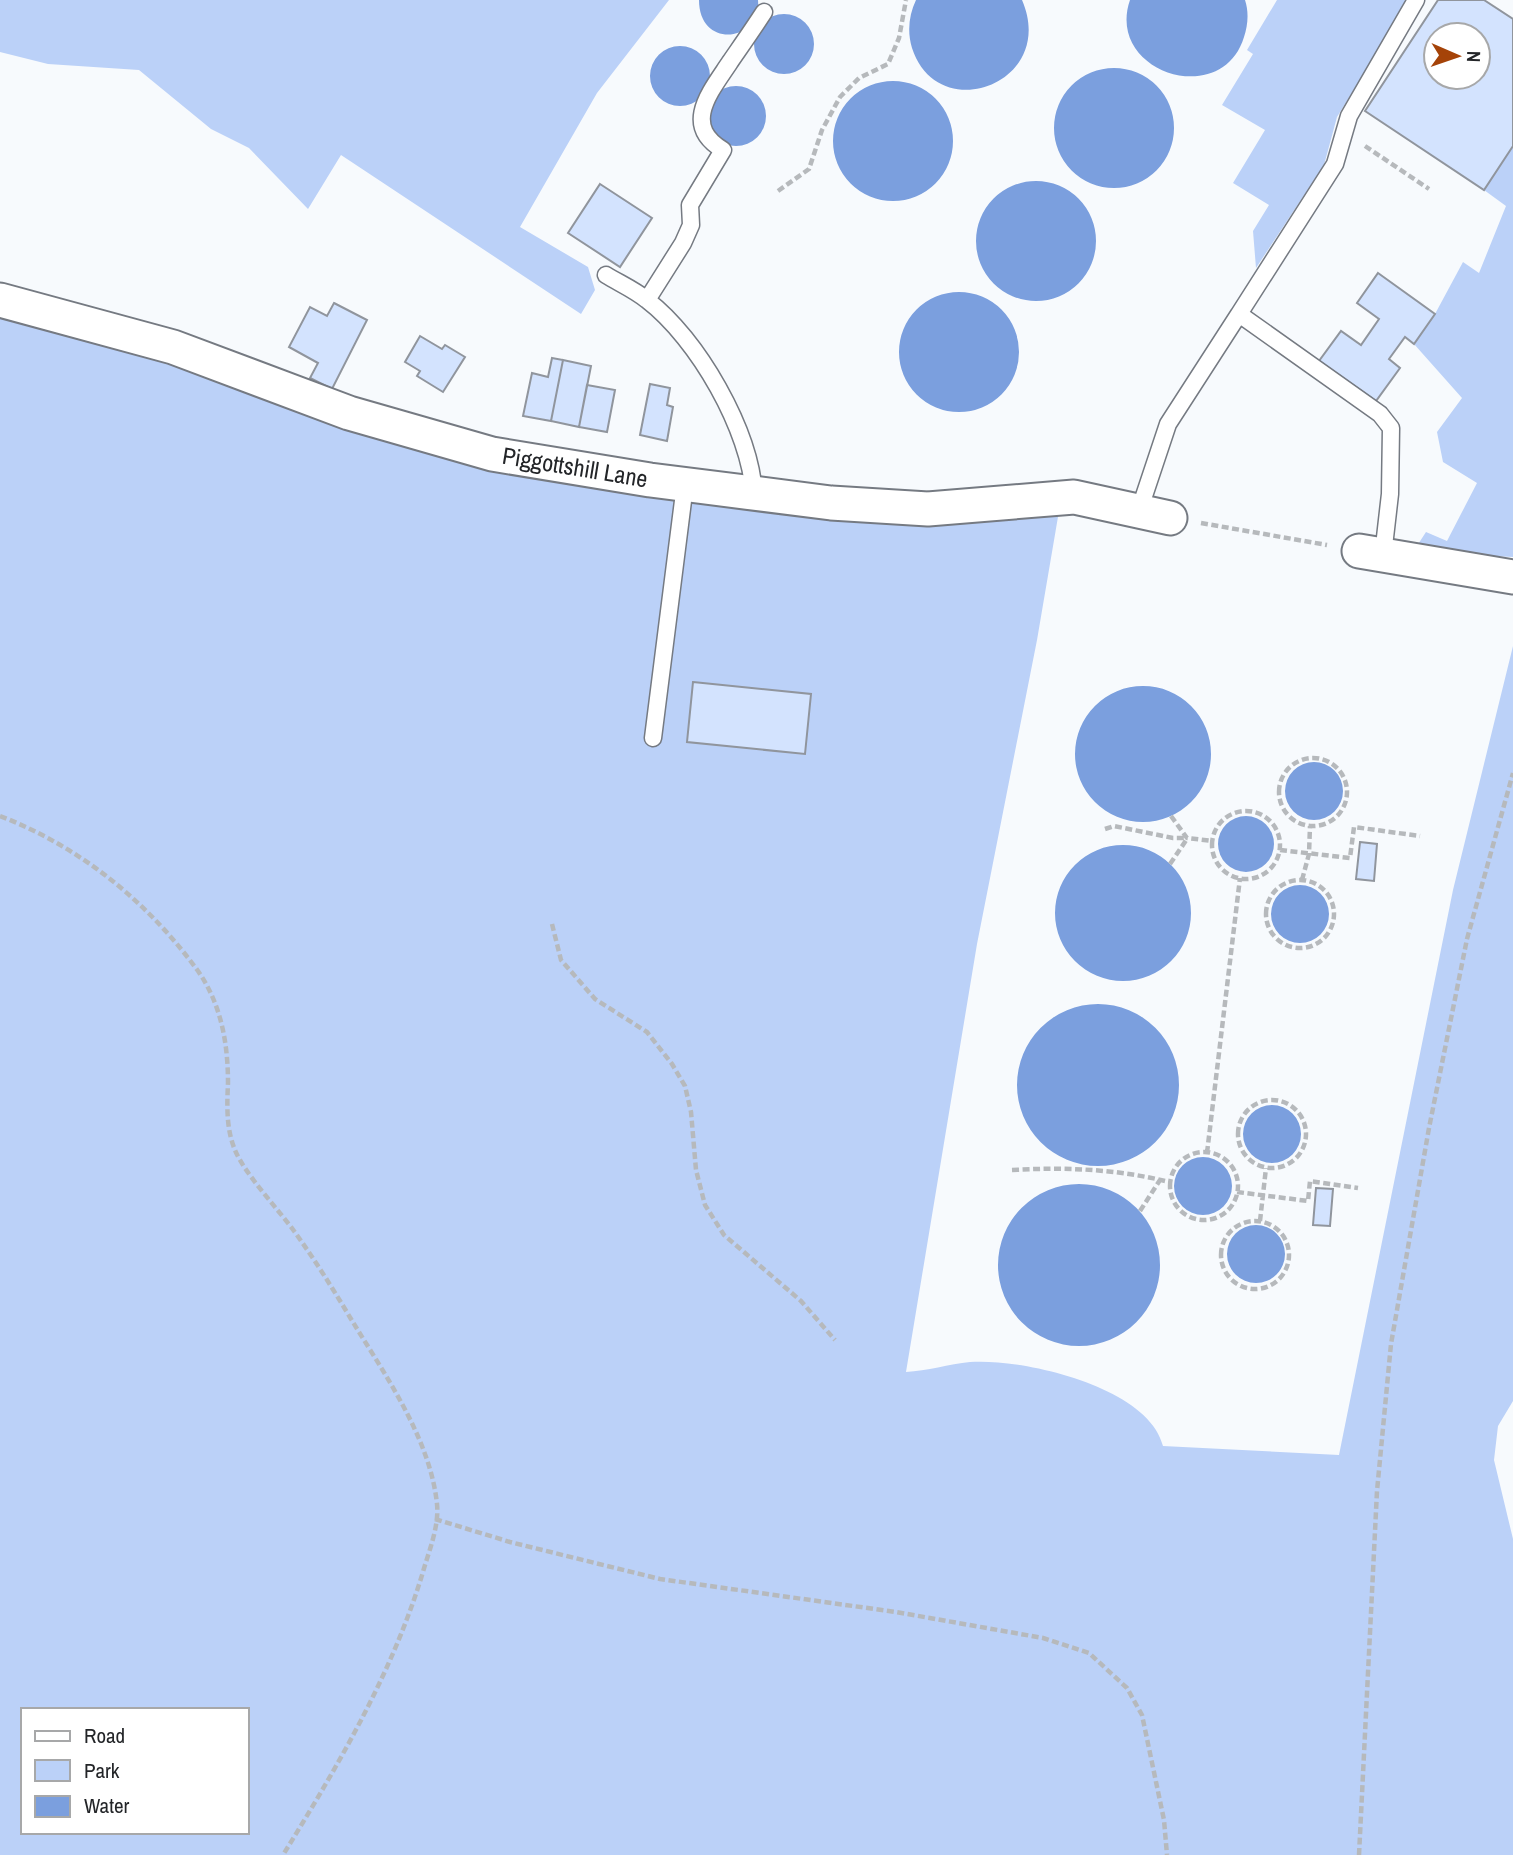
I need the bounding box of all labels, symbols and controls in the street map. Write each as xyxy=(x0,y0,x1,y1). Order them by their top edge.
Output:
north arrow xyxy=(1422,21,1492,91)
text: N xyxy=(1461,51,1487,63)
street label: Piggottshill Lane xyxy=(500,439,650,494)
legend xyxy=(21,1708,248,1834)
text: Road xyxy=(84,1721,125,1750)
text: Park xyxy=(84,1756,120,1785)
text: Water xyxy=(84,1791,130,1820)

